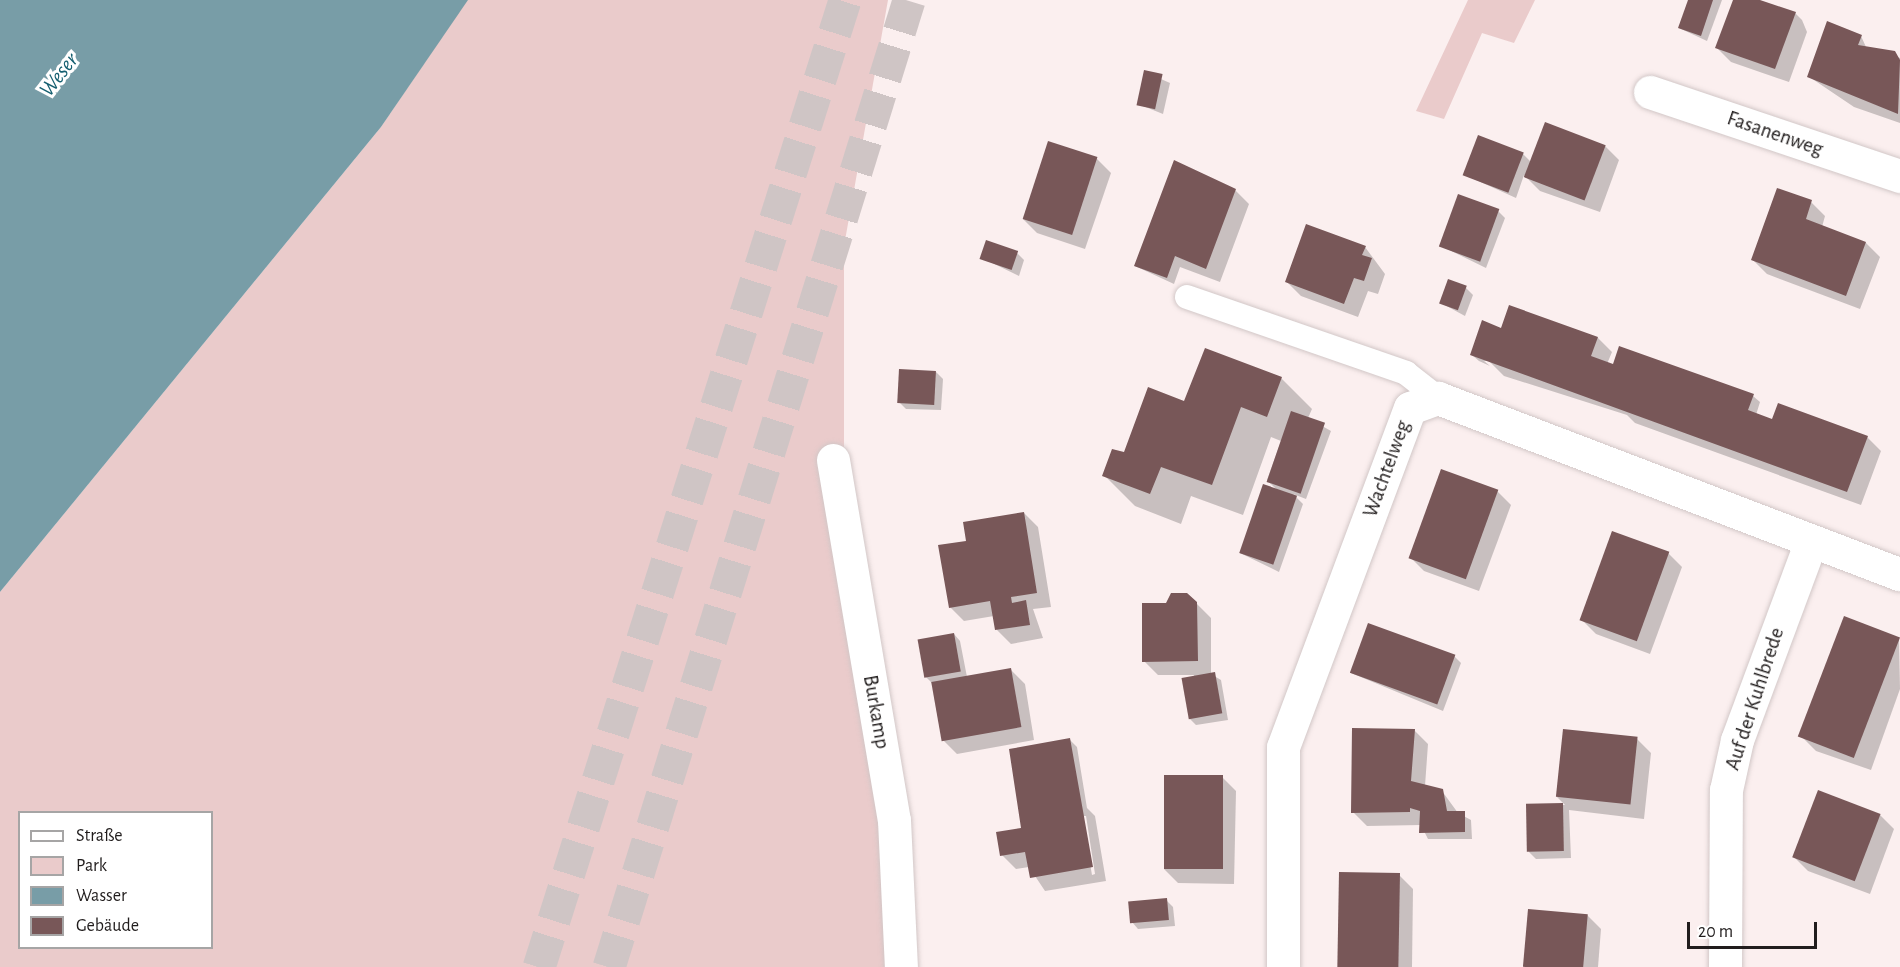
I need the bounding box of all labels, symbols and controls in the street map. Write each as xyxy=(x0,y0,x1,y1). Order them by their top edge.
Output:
water label: Weser xyxy=(34,48,84,102)
street label: Fasanenweg xyxy=(1724,106,1826,162)
street label: Wachtelweg xyxy=(1358,417,1416,521)
street label: Auf der Kuhlbrede xyxy=(1720,625,1790,773)
street label: Burkamp xyxy=(857,673,895,751)
legend xyxy=(18,811,213,949)
text: Straße xyxy=(76,827,122,845)
text: Park xyxy=(76,857,107,875)
text: Wasser xyxy=(76,887,127,905)
scale bar xyxy=(1690,910,1820,948)
text: Gebäude xyxy=(76,917,139,935)
text: 20 m xyxy=(1698,923,1733,941)

